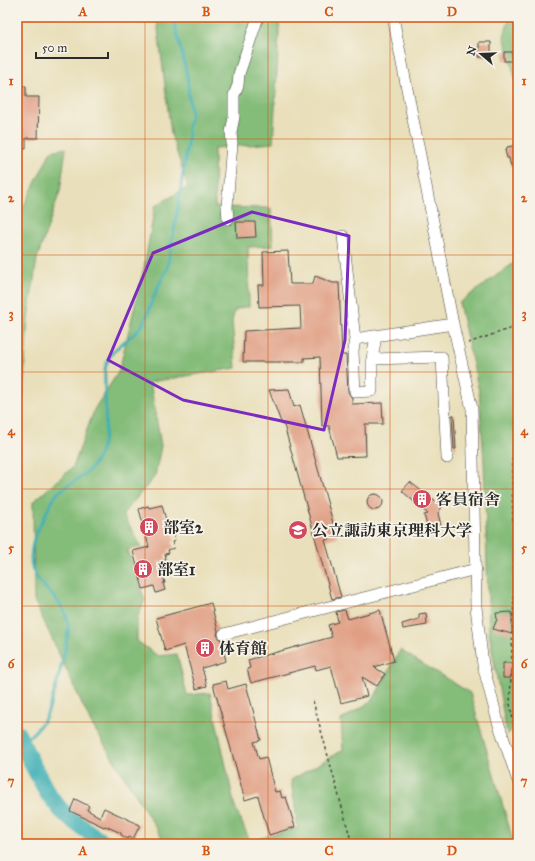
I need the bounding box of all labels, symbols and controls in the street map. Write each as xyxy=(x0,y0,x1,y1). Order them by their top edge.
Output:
text: A xyxy=(78,4,88,20)
text: B xyxy=(202,4,211,20)
text: C xyxy=(325,4,334,20)
text: D xyxy=(447,4,457,20)
scale bar xyxy=(36,34,108,60)
north arrow xyxy=(461,34,501,74)
text: 50 m xyxy=(42,41,67,55)
text: N xyxy=(464,44,480,57)
text: 1 xyxy=(8,73,14,89)
text: 1 xyxy=(521,73,527,89)
text: 2 xyxy=(8,190,15,206)
text: 2 xyxy=(521,190,528,206)
text: 3 xyxy=(8,306,14,322)
text: 3 xyxy=(521,306,527,322)
text: 4 xyxy=(7,423,15,439)
text: 4 xyxy=(520,423,528,439)
building icon: 客員宿舎 xyxy=(411,488,433,510)
place label: 客員宿舎 xyxy=(436,490,500,509)
building icon: 部室2 xyxy=(138,516,160,538)
place label: 部室2 xyxy=(163,518,204,537)
school or university icon: 公立諏訪東京理科大学 xyxy=(287,519,309,541)
place label: 公立諏訪東京理科大学 xyxy=(312,521,472,540)
text: 5 xyxy=(8,540,15,556)
text: 5 xyxy=(521,540,528,556)
building icon: 部室1 xyxy=(132,558,154,580)
place label: 部室1 xyxy=(157,560,196,579)
building icon: 体育館 xyxy=(194,637,216,659)
place label: 体育館 xyxy=(219,639,267,658)
text: 6 xyxy=(8,656,16,672)
text: 6 xyxy=(521,656,529,672)
text: 7 xyxy=(8,773,15,789)
text: 7 xyxy=(521,773,528,789)
text: A xyxy=(78,843,88,859)
text: B xyxy=(202,843,211,859)
text: C xyxy=(325,843,334,859)
text: D xyxy=(447,843,457,859)

